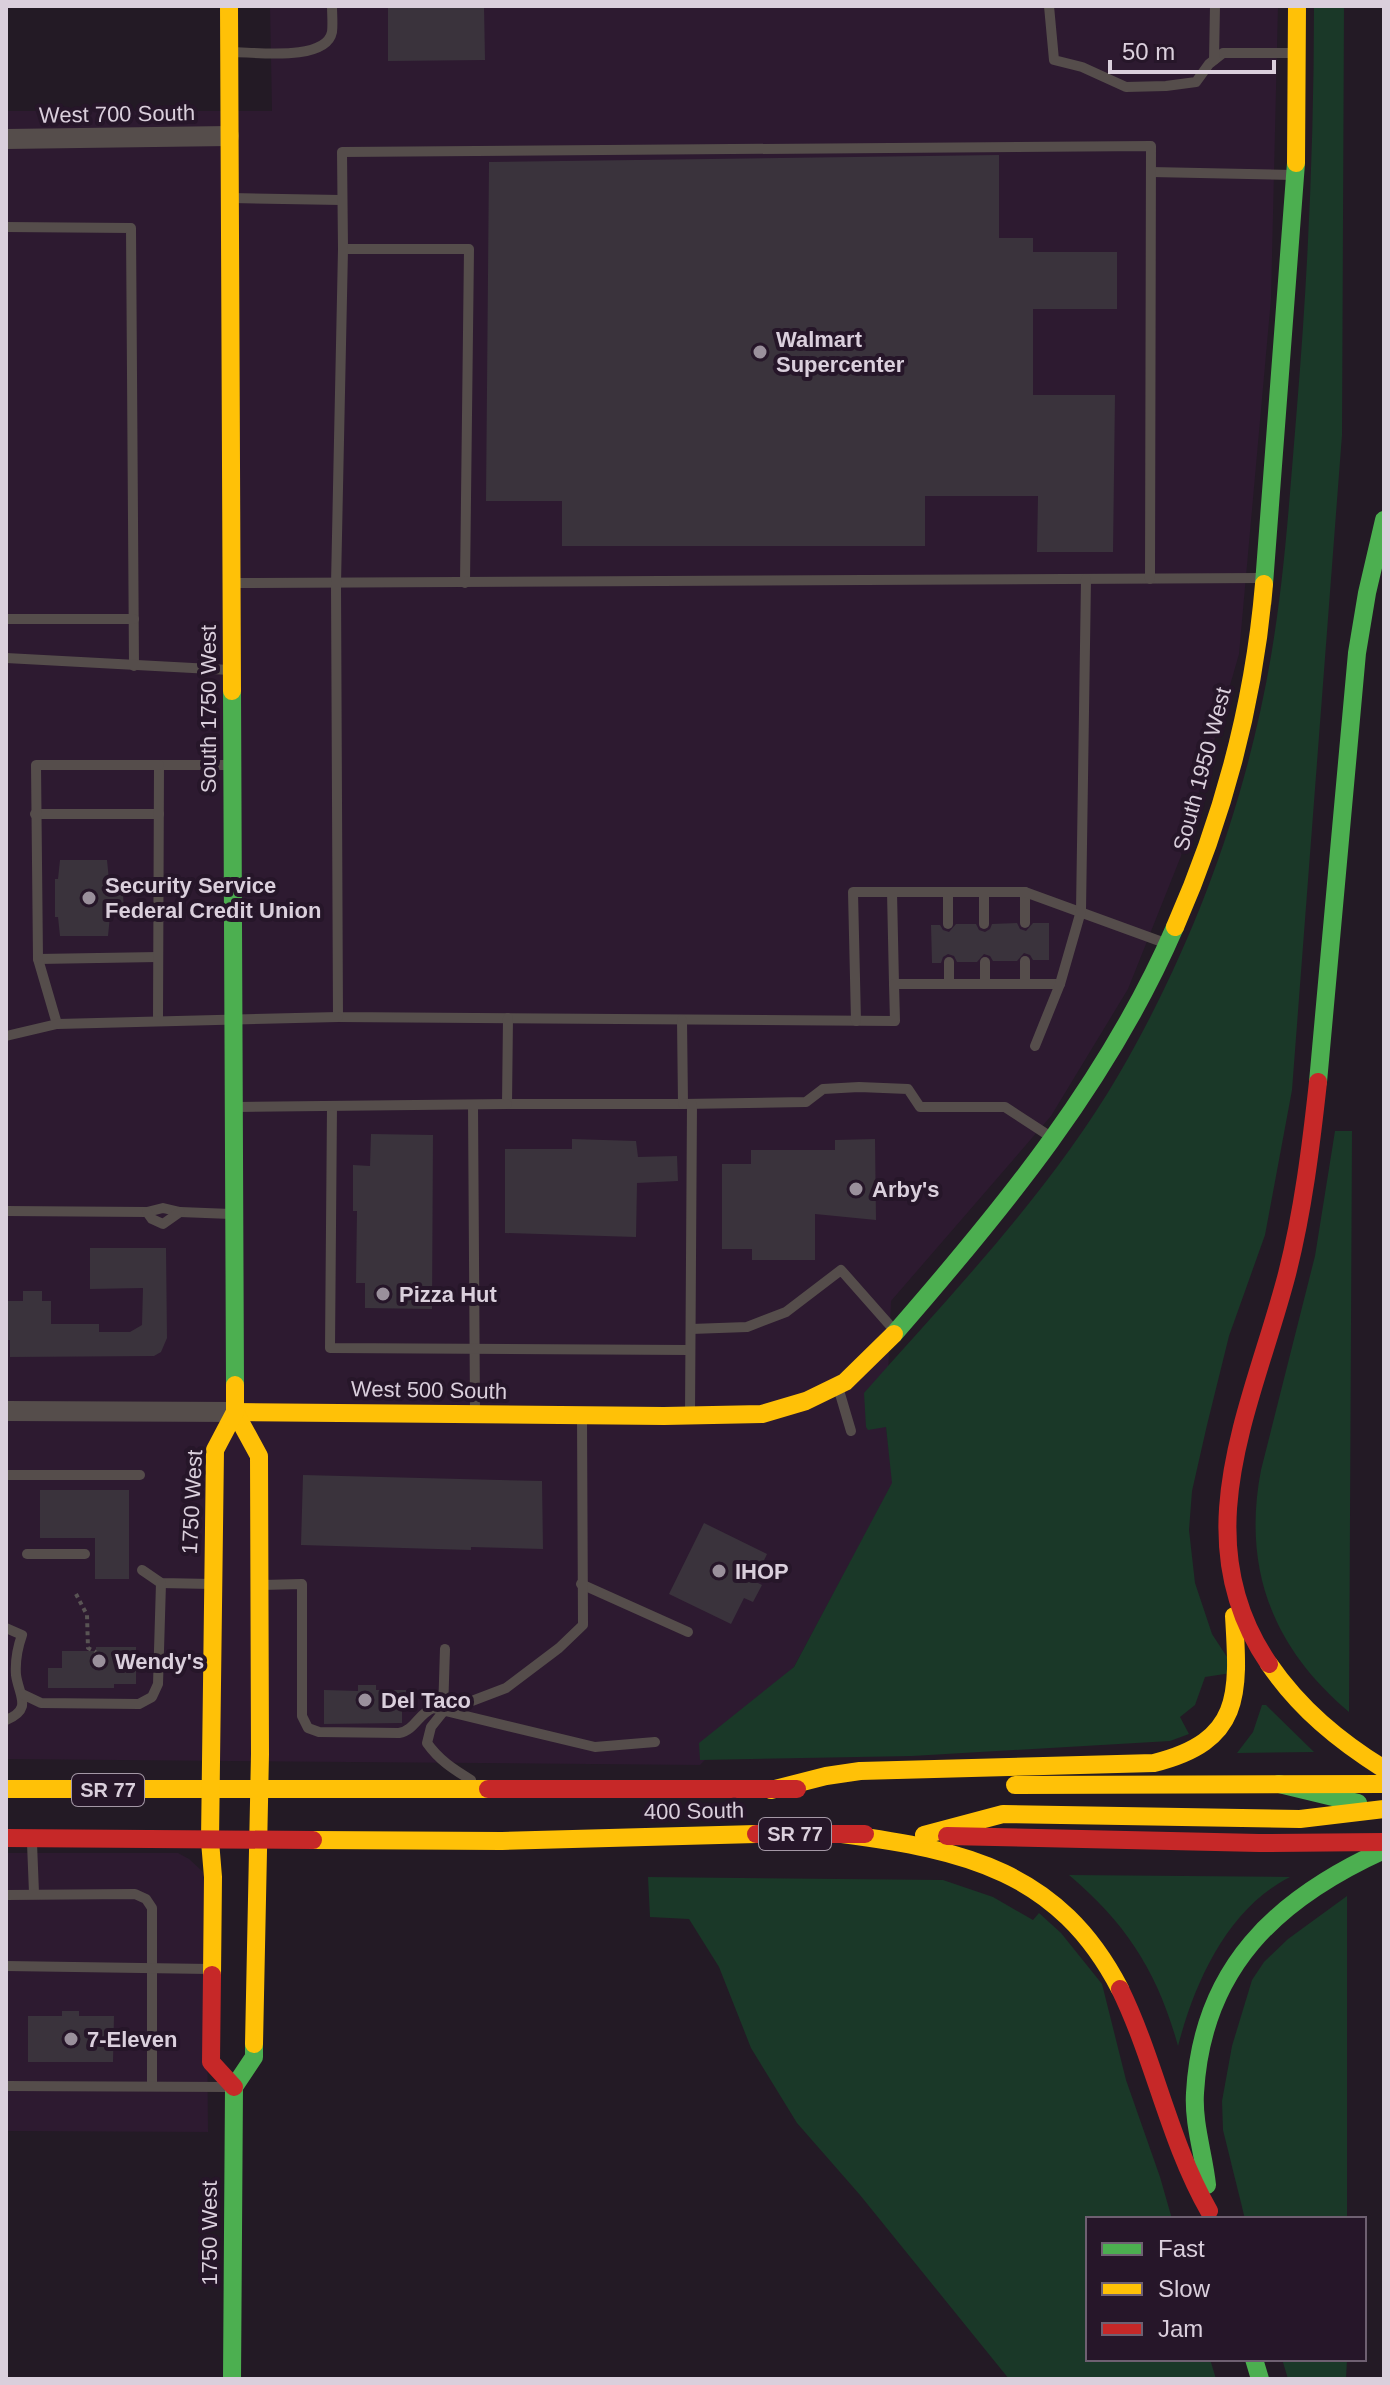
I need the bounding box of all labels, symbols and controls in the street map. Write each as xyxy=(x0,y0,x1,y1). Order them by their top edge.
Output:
scale bar xyxy=(1110,24,1274,74)
text: 50 m xyxy=(1122,38,1175,65)
street label: West 700 South xyxy=(39,100,195,128)
place label: Walmart Supercenter xyxy=(776,327,905,377)
marker: Walmart Supercenter xyxy=(751,343,769,361)
street label: South 1750 West xyxy=(196,625,221,793)
street label: South 1950 West xyxy=(1168,684,1236,854)
place label: Security Service Federal Credit Union xyxy=(105,873,321,923)
marker: Security Service Federal Credit Union xyxy=(80,889,98,907)
place label: Arby's xyxy=(872,1177,940,1202)
marker: Arby's xyxy=(847,1180,865,1198)
place label: Pizza Hut xyxy=(399,1282,497,1307)
marker: Pizza Hut xyxy=(374,1285,392,1303)
street label: West 500 South xyxy=(351,1376,507,1404)
street label: 1750 West xyxy=(177,1449,207,1555)
place label: IHOP xyxy=(735,1559,789,1584)
marker: IHOP xyxy=(710,1562,728,1580)
place label: Wendy's xyxy=(115,1649,204,1674)
marker: Wendy's xyxy=(90,1652,108,1670)
place label: Del Taco xyxy=(381,1688,471,1713)
marker: Del Taco xyxy=(356,1691,374,1709)
road number: SR 77 xyxy=(72,1774,144,1806)
street label: 400 South xyxy=(644,1798,744,1824)
road number: SR 77 xyxy=(759,1818,831,1850)
place label: 7-Eleven xyxy=(87,2027,178,2052)
marker: 7-Eleven xyxy=(62,2030,80,2048)
street label: 1750 West xyxy=(197,2181,222,2285)
legend xyxy=(1086,2217,1366,2361)
text: Fast xyxy=(1158,2235,1205,2262)
text: Slow xyxy=(1158,2275,1211,2302)
text: Jam xyxy=(1158,2315,1203,2342)

